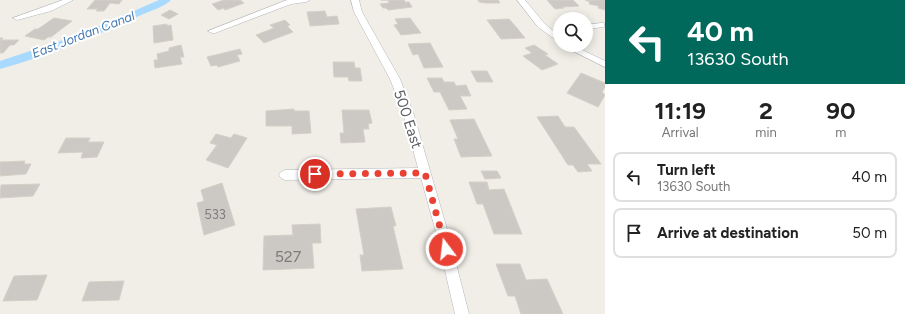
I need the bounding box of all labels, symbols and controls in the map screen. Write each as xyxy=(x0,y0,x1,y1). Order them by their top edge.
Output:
water label: East Jordan Canal xyxy=(30,8,137,61)
map controls xyxy=(553,12,593,52)
button: search xyxy=(553,12,593,52)
text: 40 m xyxy=(687,14,754,48)
icon: left xyxy=(621,16,673,68)
text: 13630 South xyxy=(687,48,789,70)
street label: 500 East xyxy=(390,87,426,151)
text: 11:19 xyxy=(654,96,706,125)
text: 2 xyxy=(759,96,773,125)
text: 90 xyxy=(826,96,856,125)
text: Arrival xyxy=(662,125,699,140)
text: min xyxy=(755,125,777,140)
text: m xyxy=(835,125,846,140)
pin xyxy=(298,157,332,191)
text: Turn left xyxy=(657,161,715,179)
icon: arrive xyxy=(304,163,326,185)
icon: left xyxy=(623,166,645,188)
text: 40 m xyxy=(852,168,887,186)
text: 13630 South xyxy=(657,179,730,194)
house number: 533 xyxy=(204,207,226,222)
icon: arrive xyxy=(623,222,645,244)
text: Arrive at destination xyxy=(657,224,798,242)
text: 50 m xyxy=(852,224,887,242)
position arrow xyxy=(425,228,467,270)
house number: 527 xyxy=(275,247,302,266)

